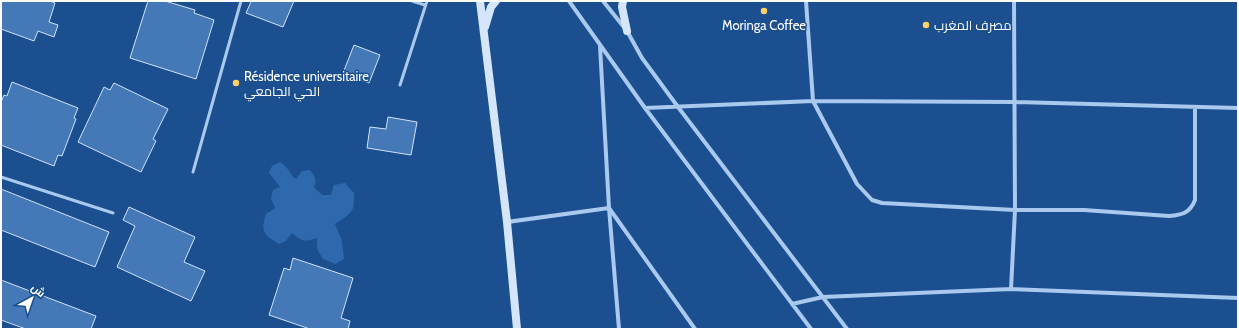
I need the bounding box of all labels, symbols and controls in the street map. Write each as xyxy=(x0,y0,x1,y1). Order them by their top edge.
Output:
marker: Moringa Coffee xyxy=(759,6,769,16)
place label: Moringa Coffee xyxy=(722,17,806,33)
place label: مصرف المغرب xyxy=(934,17,1012,33)
marker: مصرف المغرب xyxy=(921,20,931,30)
place label: Résidence universitaire الحي الجامعي xyxy=(244,68,369,102)
marker: Résidence universitaire الحي الجامعي xyxy=(231,78,241,88)
north arrow xyxy=(12,278,52,318)
text: ش xyxy=(29,280,48,300)

